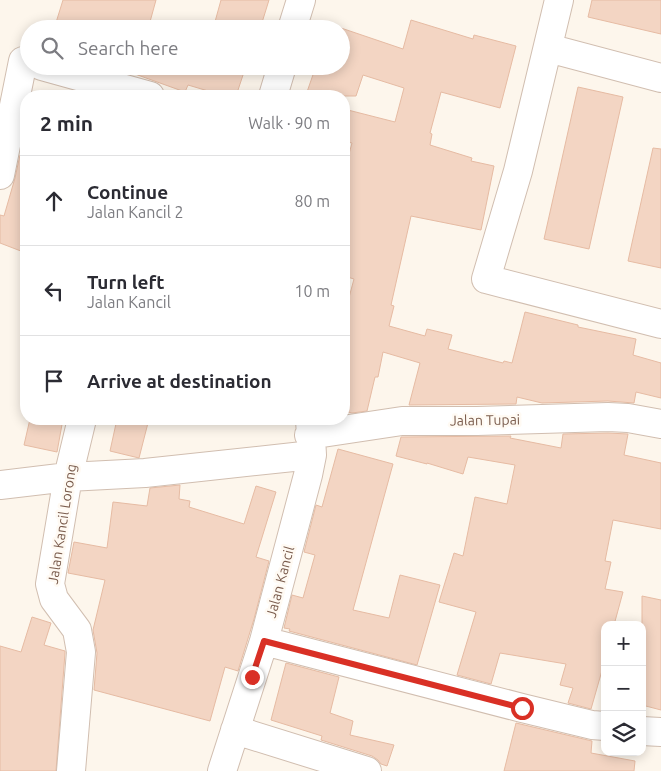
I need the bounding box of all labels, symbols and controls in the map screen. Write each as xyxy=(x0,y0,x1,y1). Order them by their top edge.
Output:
search box xyxy=(20,20,350,75)
icon: search xyxy=(38,34,66,62)
text: Search here xyxy=(78,37,178,59)
text: 2 min xyxy=(40,111,93,135)
text: Walk · 90 m xyxy=(248,114,330,132)
text: Continue xyxy=(87,181,168,203)
icon: ahead xyxy=(40,187,68,215)
text: 80 m xyxy=(294,192,330,210)
text: Jalan Kancil 2 xyxy=(87,203,184,221)
text: Turn left xyxy=(87,271,165,293)
icon: left xyxy=(40,277,68,305)
text: 10 m xyxy=(294,282,330,300)
text: Jalan Kancil xyxy=(87,293,171,311)
icon: arrive xyxy=(40,367,68,395)
text: Arrive at destination xyxy=(87,370,272,392)
street label: Jalan Tupai xyxy=(450,411,520,429)
street label: Jalan Kancil Lorong xyxy=(45,463,79,585)
street label: Jalan Kancil xyxy=(263,544,297,620)
map controls xyxy=(601,621,646,756)
button: + xyxy=(601,621,646,666)
route end xyxy=(241,666,264,689)
button: − xyxy=(601,666,646,711)
route start xyxy=(511,697,534,720)
button: layers xyxy=(601,711,646,756)

